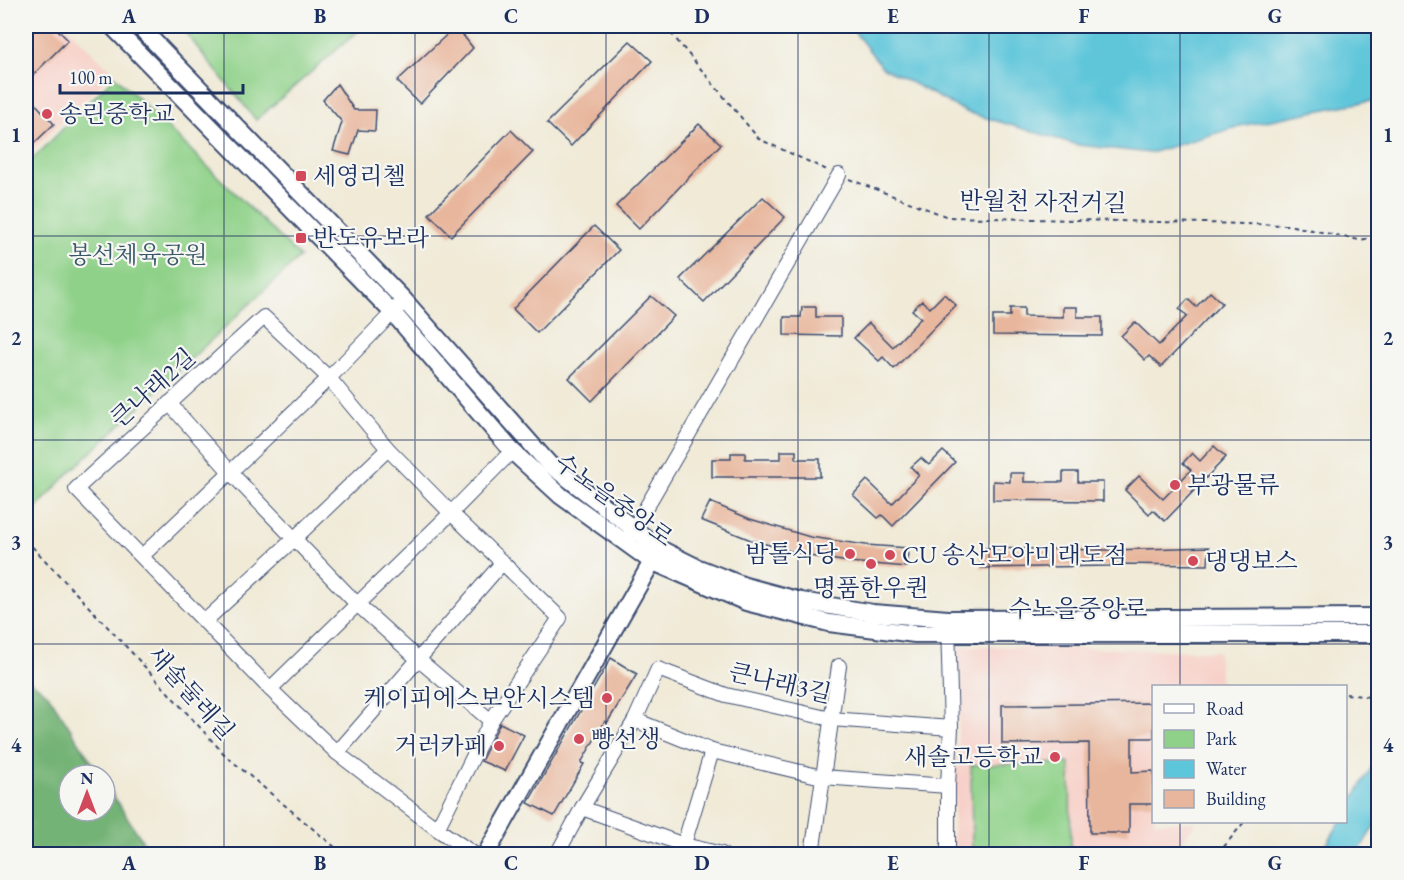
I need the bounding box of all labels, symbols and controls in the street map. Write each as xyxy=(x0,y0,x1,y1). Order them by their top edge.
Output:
text: A xyxy=(121,3,137,29)
text: B xyxy=(314,3,326,29)
text: C xyxy=(504,3,518,29)
text: D xyxy=(694,3,710,29)
text: E xyxy=(887,3,899,29)
text: F xyxy=(1079,3,1090,29)
text: G xyxy=(1268,3,1282,29)
scale bar xyxy=(60,57,243,95)
text: 100 m xyxy=(69,66,113,89)
place label: 송린중학교 xyxy=(59,98,175,129)
marker: 송린중학교 xyxy=(40,107,54,121)
text: 1 xyxy=(11,122,21,148)
text: 1 xyxy=(1383,122,1393,148)
place label: 세영리첼 xyxy=(313,160,406,191)
marker: 세영리첼 xyxy=(294,169,308,183)
street label: 반월천 자전거길 xyxy=(959,185,1127,218)
place label: 반도유보라 xyxy=(313,222,430,253)
marker: 반도유보라 xyxy=(294,231,308,245)
park label: 봉선체육공원 xyxy=(68,239,208,270)
text: 2 xyxy=(11,325,22,351)
text: 2 xyxy=(1383,325,1394,351)
street label: 큰나래2길 xyxy=(104,341,202,434)
street label: 수노을중앙로 xyxy=(549,446,680,553)
place label: 부광물류 xyxy=(1187,469,1280,500)
marker: 부광물류 xyxy=(1168,478,1182,492)
text: 3 xyxy=(11,529,21,555)
text: 3 xyxy=(1383,529,1393,555)
place label: 밤톨식당 xyxy=(745,538,839,569)
place label: CU 송산모아미래도점 xyxy=(902,539,1127,570)
place label: 댕댕보스 xyxy=(1205,545,1298,576)
marker: 밤톨식당 xyxy=(843,547,857,561)
marker: CU 송산모아미래도점 xyxy=(883,548,897,562)
marker: 댕댕보스 xyxy=(1186,554,1200,568)
marker: 명품한우퀀 xyxy=(864,557,878,571)
place label: 명품한우퀀 xyxy=(813,572,929,603)
street label: 수노을중앙로 xyxy=(1008,593,1148,624)
street label: 새솔둘레길 xyxy=(141,639,242,746)
street label: 큰나래3길 xyxy=(726,656,834,709)
place label: 케이피에스보안시스템 xyxy=(363,682,595,713)
legend xyxy=(1152,685,1347,823)
marker: 케이피에스보안시스템 xyxy=(600,691,614,705)
text: Road xyxy=(1206,697,1245,720)
place label: 빵선생 xyxy=(591,723,661,754)
text: Park xyxy=(1206,727,1237,750)
place label: 거러카페 xyxy=(394,730,487,761)
text: 4 xyxy=(11,732,22,758)
marker: 빵선생 xyxy=(572,732,586,746)
text: 4 xyxy=(1383,732,1394,758)
marker: 거러카페 xyxy=(492,739,506,753)
place label: 새솔고등학교 xyxy=(904,741,1043,772)
marker: 새솔고등학교 xyxy=(1048,750,1062,764)
text: Water xyxy=(1206,757,1247,780)
north arrow xyxy=(57,763,117,823)
text: N xyxy=(81,768,94,789)
text: Building xyxy=(1206,787,1266,810)
text: A xyxy=(121,850,137,876)
text: B xyxy=(314,850,326,876)
text: C xyxy=(504,850,518,876)
text: D xyxy=(694,850,710,876)
text: E xyxy=(887,850,899,876)
text: F xyxy=(1079,850,1090,876)
text: G xyxy=(1268,850,1282,876)

